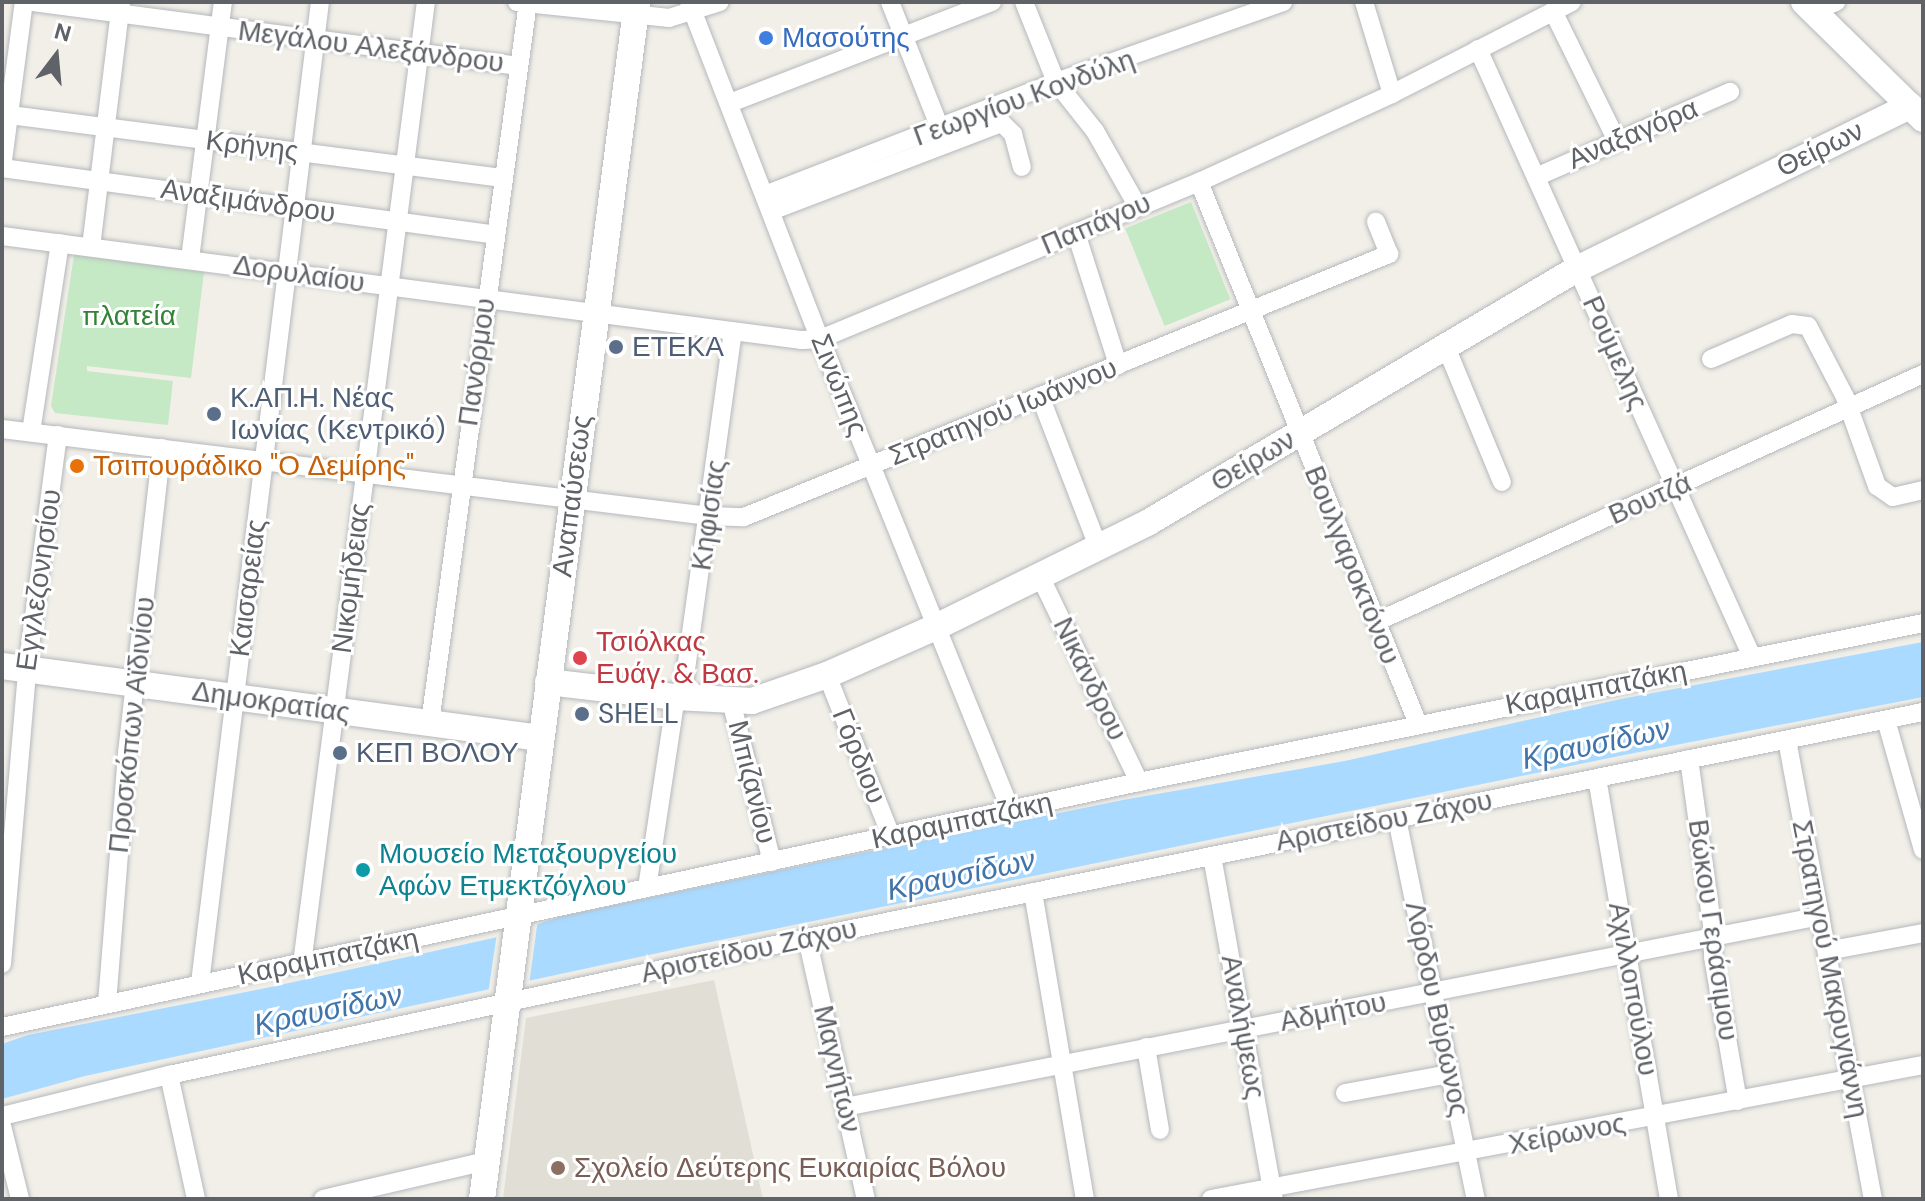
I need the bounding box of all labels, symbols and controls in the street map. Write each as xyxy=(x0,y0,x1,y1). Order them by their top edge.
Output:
street label: Μεγάλου Αλεξάνδρου xyxy=(236,14,506,80)
north arrow xyxy=(16,16,96,96)
text: N xyxy=(51,16,74,49)
place label: Μασούτης xyxy=(782,21,910,55)
marker: Μασούτης xyxy=(757,29,775,47)
street label: Γεωργίου Κονδύλη xyxy=(909,42,1139,154)
street label: Αναξαγόρα xyxy=(1563,92,1703,176)
street label: Θείρων xyxy=(1771,114,1869,184)
street label: Κρήνης xyxy=(204,124,300,168)
street label: Αναξιμάνδρου xyxy=(159,172,337,230)
street label: Παπάγου xyxy=(1036,186,1156,262)
street label: Δορυλαίου xyxy=(231,248,367,300)
street label: Ρούμελης xyxy=(1575,291,1655,415)
street label: Πανόρμου xyxy=(451,296,503,428)
park label: πλατεία xyxy=(82,299,176,333)
street label: Σινώπης xyxy=(803,329,875,441)
place label: ΕΤΕΚΑ xyxy=(632,330,724,364)
marker: ΕΤΕΚΑ xyxy=(607,338,625,356)
street label: Στρατηγού Ιωάννου xyxy=(884,351,1122,473)
place label: Κ.ΑΠ.Η. Νέας Ιωνίας (Κεντρικό) xyxy=(230,381,445,447)
marker: Κ.ΑΠ.Η. Νέας Ιωνίας (Κεντρικό) xyxy=(205,405,223,423)
street label: Αναπαύσεως xyxy=(545,413,599,579)
street label: Θείρων xyxy=(1205,423,1301,499)
place label: Τσιπουράδικο "Ο Δεμίρης" xyxy=(93,449,414,483)
marker: Τσιπουράδικο "Ο Δεμίρης" xyxy=(68,457,86,475)
street label: Κηφισίας xyxy=(685,457,733,573)
street label: Βουλγαροκτόνου xyxy=(1297,461,1407,669)
street label: Βουτζά xyxy=(1603,466,1697,532)
street label: Εγγλεζονησίου xyxy=(10,487,68,673)
street label: Νικομήδειας xyxy=(325,501,377,655)
street label: Καισαρείας xyxy=(223,517,273,659)
street label: Προσκόπων Αϊδινίου xyxy=(102,595,162,855)
street label: Νικάνδρου xyxy=(1046,612,1134,746)
place label: Τσιόλκας Ευάγ. & Βασ. xyxy=(596,625,759,691)
marker: Τσιόλκας Ευάγ. & Βασ. xyxy=(571,649,589,667)
street label: Καραμπατζάκη xyxy=(1503,654,1689,722)
street label: Δημοκρατίας xyxy=(190,674,352,730)
place label: SHELL xyxy=(598,697,679,731)
street label: Γόρδιου xyxy=(825,704,893,808)
marker: SHELL xyxy=(573,705,591,723)
water label: Κραυσίδων xyxy=(1519,711,1673,777)
street label: Μπιζανίου xyxy=(721,717,783,847)
place label: ΚΕΠ ΒΟΛΟΥ xyxy=(356,736,519,770)
marker: ΚΕΠ ΒΟΛΟΥ xyxy=(331,744,349,762)
street label: Αριστείδου Ζάχου xyxy=(1273,784,1495,858)
street label: Καραμπατζάκη xyxy=(869,785,1055,857)
street label: Βώκου Γεράσιμου xyxy=(1681,817,1745,1043)
street label: Στρατηγού Μακρυγιάννη xyxy=(1785,817,1875,1121)
place label: Μουσείο Μεταξουργείου Αφών Ετμεκτζόγλου xyxy=(379,837,677,903)
water label: Κραυσίδων xyxy=(884,842,1038,908)
marker: Μουσείο Μεταξουργείου Αφών Ετμεκτζόγλου xyxy=(354,861,372,879)
street label: Λόρδου Βύρωνος xyxy=(1398,898,1476,1120)
street label: Αχιλλοπούλου xyxy=(1601,900,1665,1078)
street label: Αριστείδου Ζάχου xyxy=(638,912,860,990)
street label: Καραμπατζάκη xyxy=(235,921,421,993)
street label: Αναλήψεως xyxy=(1214,952,1272,1102)
water label: Κραυσίδων xyxy=(251,977,405,1043)
street label: Αδμήτου xyxy=(1277,985,1389,1039)
street label: Μαγνήτων xyxy=(806,1002,868,1136)
street label: Χείρωνος xyxy=(1506,1106,1628,1162)
place label: Σχολείο Δεύτερης Ευκαιρίας Βόλου xyxy=(574,1151,1006,1185)
marker: Σχολείο Δεύτερης Ευκαιρίας Βόλου xyxy=(549,1159,567,1177)

